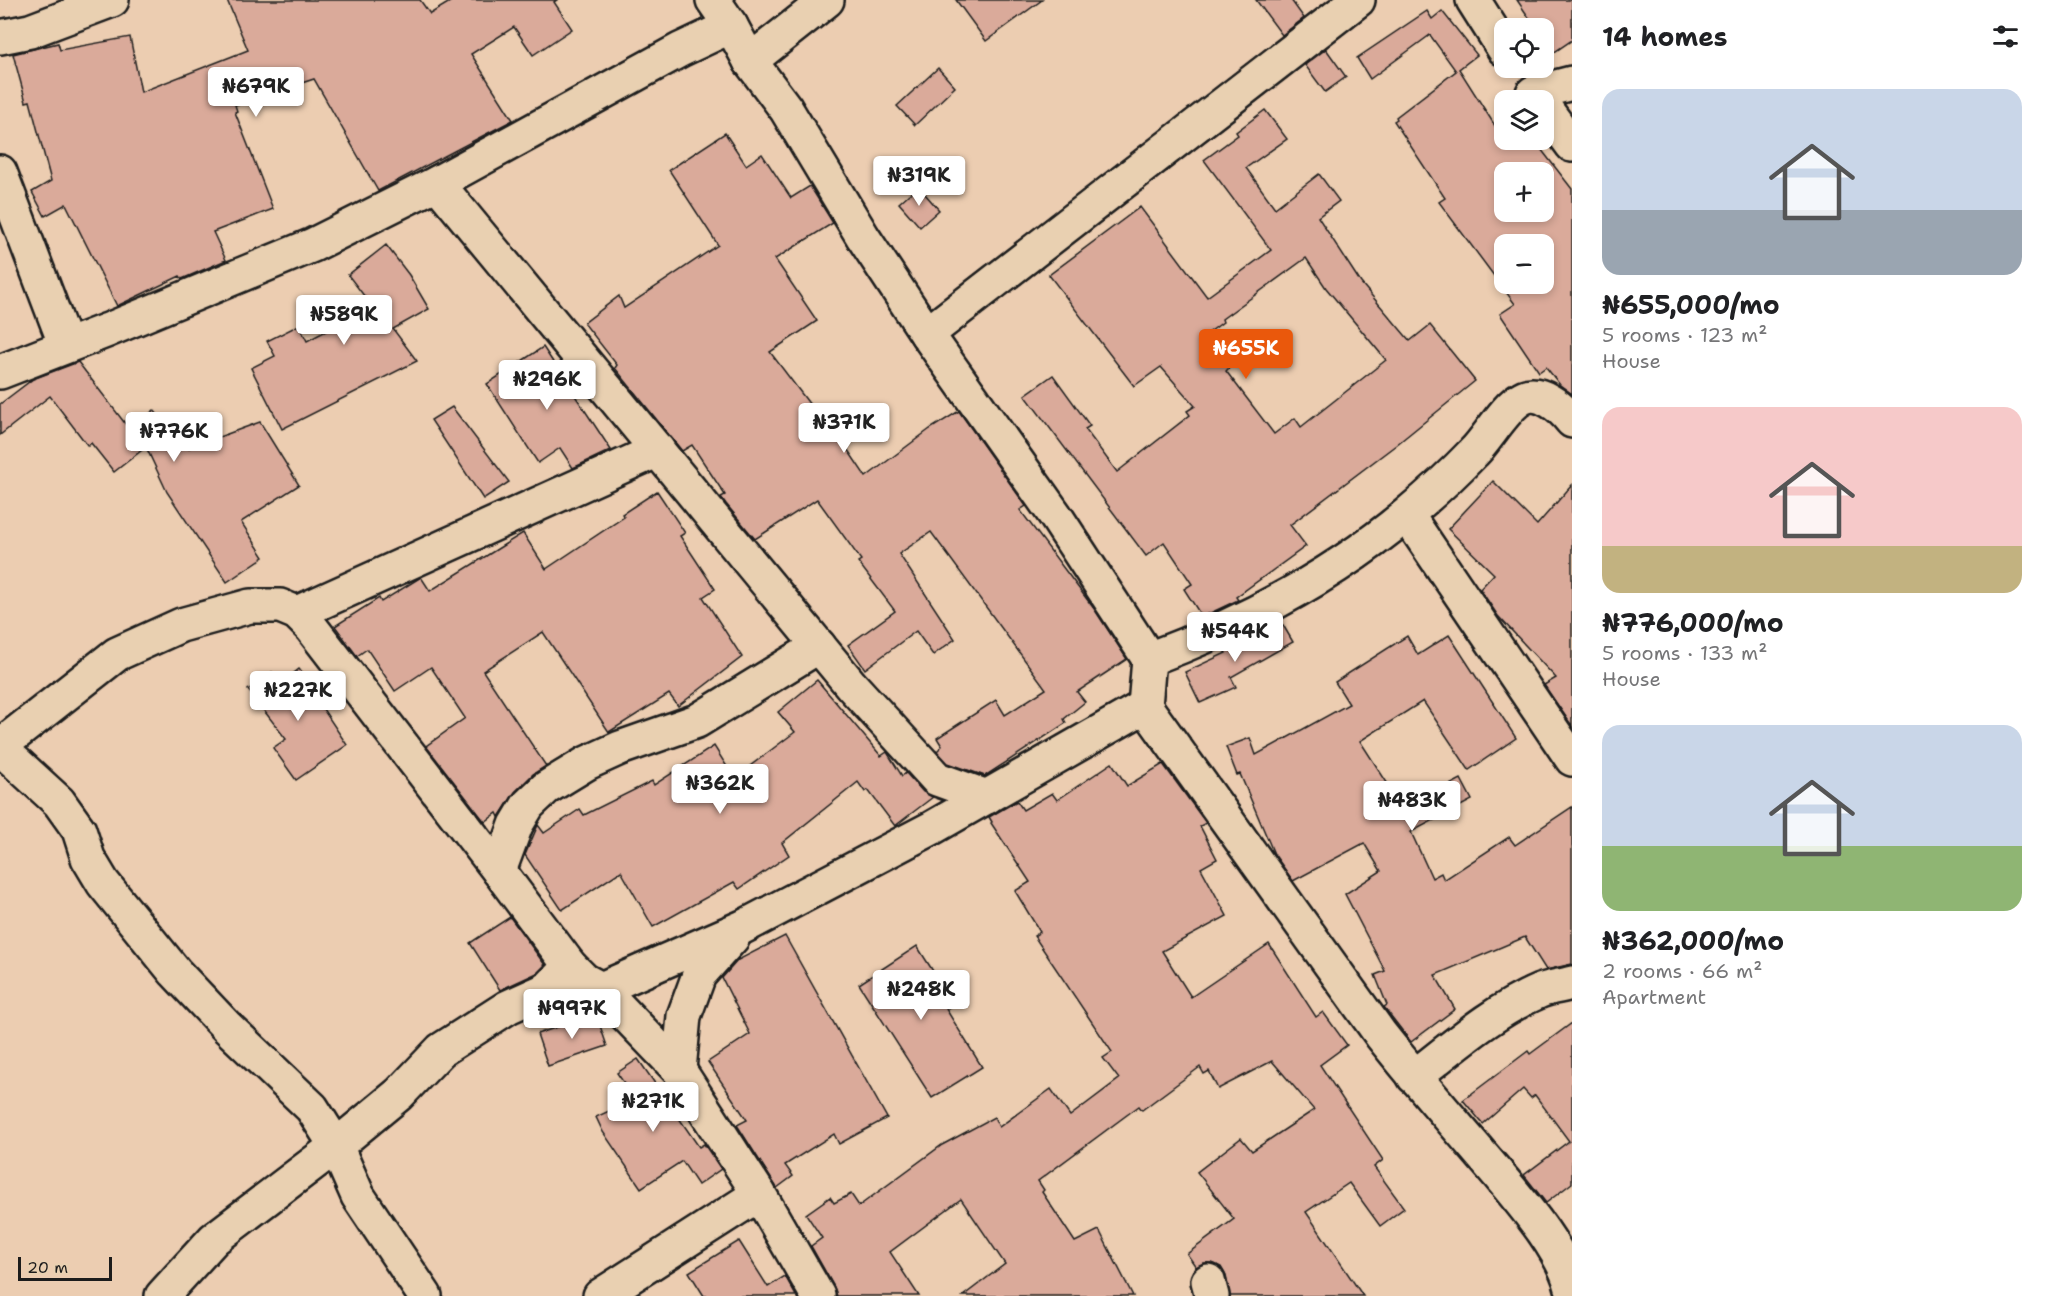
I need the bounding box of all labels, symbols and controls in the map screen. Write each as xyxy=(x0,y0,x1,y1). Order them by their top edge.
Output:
map controls xyxy=(1494,18,1554,294)
button: locate xyxy=(1494,18,1554,78)
text: 14 homes xyxy=(1602,19,1728,54)
icon: filters xyxy=(1989,20,2022,53)
pin: ₦679K xyxy=(214,67,298,118)
text: ₦679K xyxy=(222,73,290,99)
button: layers xyxy=(1494,90,1554,150)
icon: home xyxy=(1758,128,1866,236)
pin: ₦319K xyxy=(877,156,961,207)
text: ₦319K xyxy=(887,162,951,188)
button: + xyxy=(1494,162,1554,222)
button: − xyxy=(1494,234,1554,294)
text: ₦655,000/mo xyxy=(1602,287,1780,322)
pin: ₦589K xyxy=(302,295,386,346)
text: ₦589K xyxy=(310,301,378,327)
text: 5 rooms · 123 m² xyxy=(1602,322,1768,348)
pin: ₦655K xyxy=(1204,329,1288,380)
text: ₦655K xyxy=(1213,335,1279,361)
text: House xyxy=(1602,348,1661,374)
pin: ₦296K xyxy=(505,360,589,411)
text: ₦296K xyxy=(513,366,581,392)
pin: ₦371K xyxy=(802,403,886,454)
text: ₦371K xyxy=(812,409,876,435)
pin: ₦776K xyxy=(132,412,216,463)
text: ₦776K xyxy=(140,418,208,444)
icon: home xyxy=(1758,446,1866,554)
text: ₦776,000/mo xyxy=(1602,605,1784,640)
pin: ₦544K xyxy=(1193,612,1277,663)
text: ₦544K xyxy=(1201,618,1269,644)
text: 5 rooms · 133 m² xyxy=(1602,640,1767,666)
text: House xyxy=(1602,666,1661,692)
pin: ₦227K xyxy=(256,671,340,722)
text: ₦227K xyxy=(264,677,332,703)
pin: ₦362K xyxy=(678,764,762,815)
icon: home xyxy=(1758,764,1866,872)
text: ₦362K xyxy=(686,770,755,796)
pin: ₦483K xyxy=(1370,781,1454,832)
text: ₦483K xyxy=(1377,787,1447,813)
text: ₦362,000/mo xyxy=(1602,923,1784,958)
text: 2 rooms · 66 m² xyxy=(1602,958,1763,984)
pin: ₦248K xyxy=(879,970,963,1021)
text: ₦248K xyxy=(887,976,955,1002)
text: Apartment xyxy=(1602,984,1706,1010)
pin: ₦997K xyxy=(530,989,614,1040)
text: ₦997K xyxy=(537,995,607,1021)
pin: ₦271K xyxy=(611,1082,695,1133)
text: ₦271K xyxy=(622,1088,684,1114)
scale bar xyxy=(18,1254,112,1282)
text: 20 m xyxy=(27,1257,68,1278)

